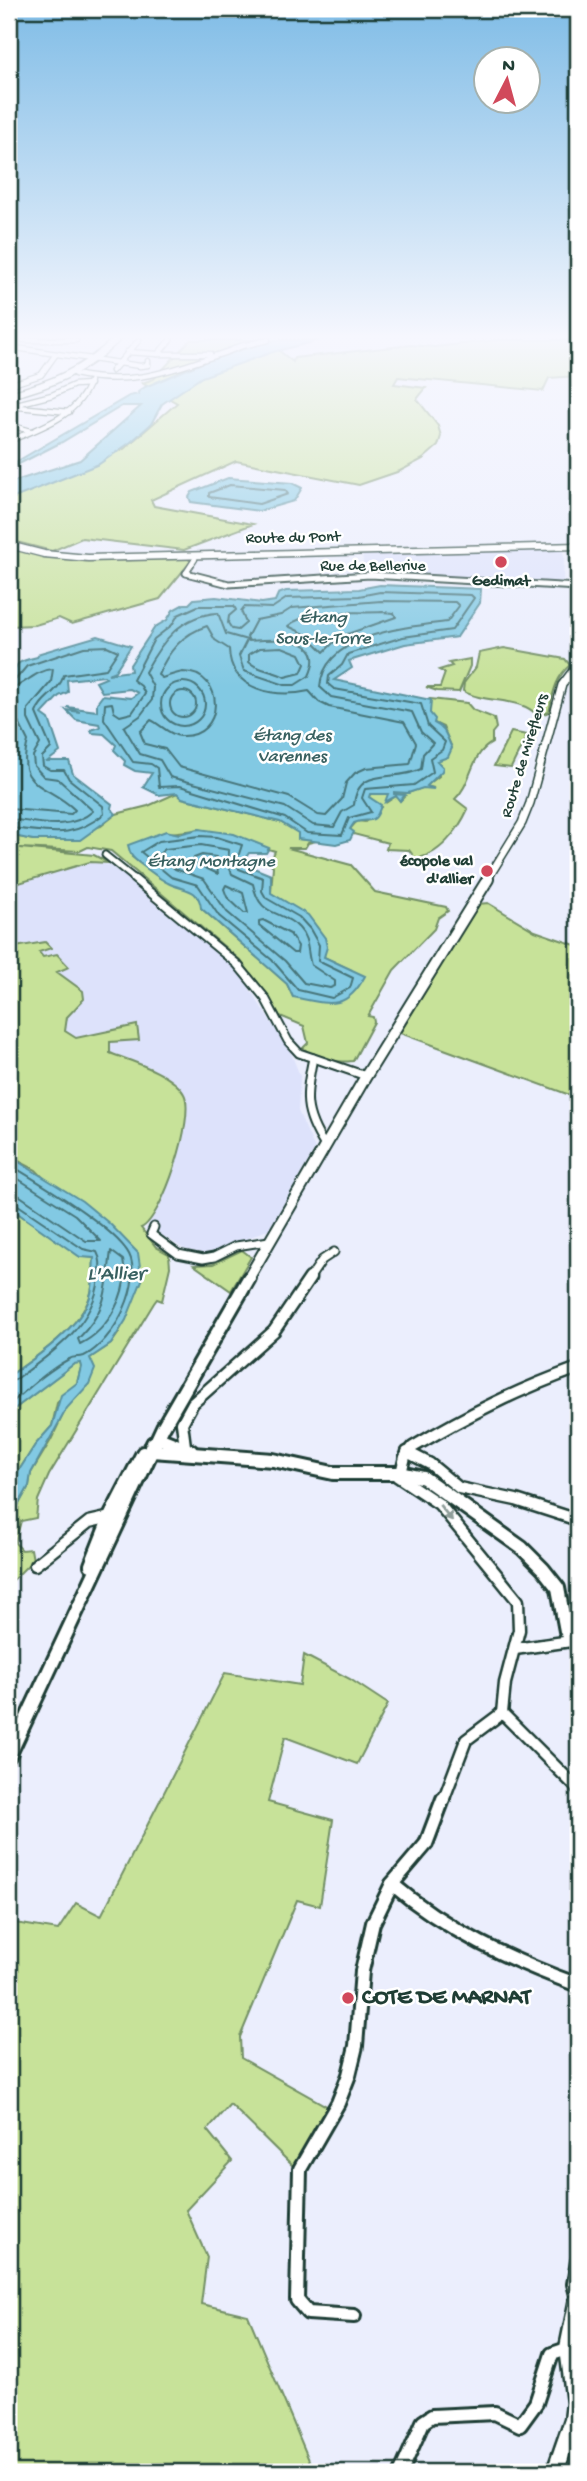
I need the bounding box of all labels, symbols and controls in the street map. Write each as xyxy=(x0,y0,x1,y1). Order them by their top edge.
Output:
north arrow xyxy=(472,46,542,116)
text: N xyxy=(501,54,516,79)
street label: Route du Pont xyxy=(245,529,342,549)
marker: Gedimat xyxy=(493,554,509,570)
street label: Rue de Bellerive xyxy=(320,558,427,577)
place label: Gedimat xyxy=(472,573,531,592)
water label: Étang Sous-le-Torre xyxy=(275,608,372,650)
street label: Route de Mirefleurs xyxy=(498,691,554,820)
water label: Étang des Varennes xyxy=(253,726,333,768)
water label: Étang Montagne xyxy=(147,852,275,873)
place label: écopole val d'allier xyxy=(399,853,475,890)
marker: écopole val d'allier xyxy=(479,863,495,879)
water label: L'Allier xyxy=(87,1263,149,1288)
one-way arrow xyxy=(438,1504,453,1522)
place label: COTE DE MARNAT xyxy=(362,1985,533,2012)
marker: COTE DE MARNAT xyxy=(340,1990,356,2006)

